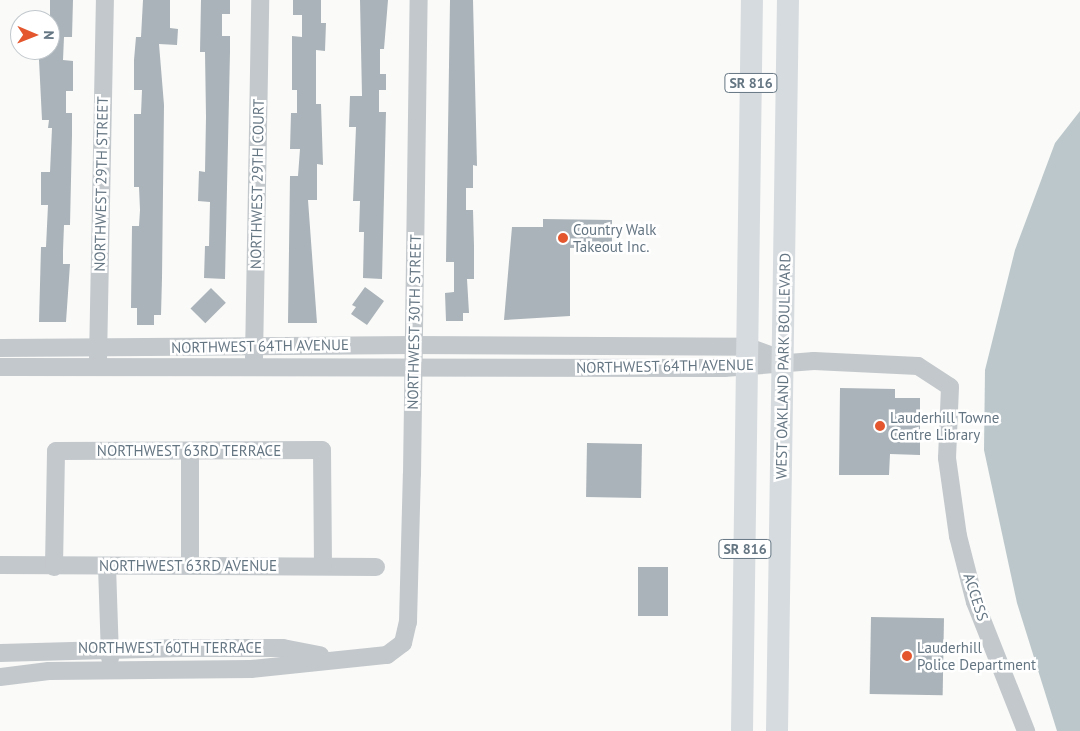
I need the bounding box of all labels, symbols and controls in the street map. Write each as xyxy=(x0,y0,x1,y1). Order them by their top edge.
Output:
north arrow xyxy=(10,10,60,60)
text: N xyxy=(40,30,58,40)
road number: SR 816 xyxy=(724,72,778,95)
street label: NORTHWEST 29TH STREET xyxy=(90,96,112,272)
street label: NORTHWEST 29TH COURT xyxy=(247,98,267,270)
place label: Country Walk Takeout Inc. xyxy=(573,220,657,255)
marker: Country Walk Takeout Inc. xyxy=(557,232,569,244)
street label: NORTHWEST 30TH STREET xyxy=(403,234,425,410)
street label: WEST OAKLAND PARK BOULEVARD xyxy=(772,252,794,480)
street label: NORTHWEST 64TH AVENUE xyxy=(170,335,350,357)
street label: NORTHWEST 64TH AVENUE xyxy=(575,355,755,377)
place label: Lauderhill Towne Centre Library xyxy=(890,408,1000,443)
marker: Lauderhill Towne Centre Library xyxy=(874,420,886,432)
street label: NORTHWEST 63RD TERRACE xyxy=(96,442,282,460)
road number: SR 816 xyxy=(718,538,772,560)
street label: NORTHWEST 63RD AVENUE xyxy=(98,557,278,575)
street label: ACCESS xyxy=(960,571,992,623)
place label: Lauderhill Police Department xyxy=(917,638,1036,673)
street label: NORTHWEST 60TH TERRACE xyxy=(77,639,263,657)
marker: Lauderhill Police Department xyxy=(901,650,913,662)

